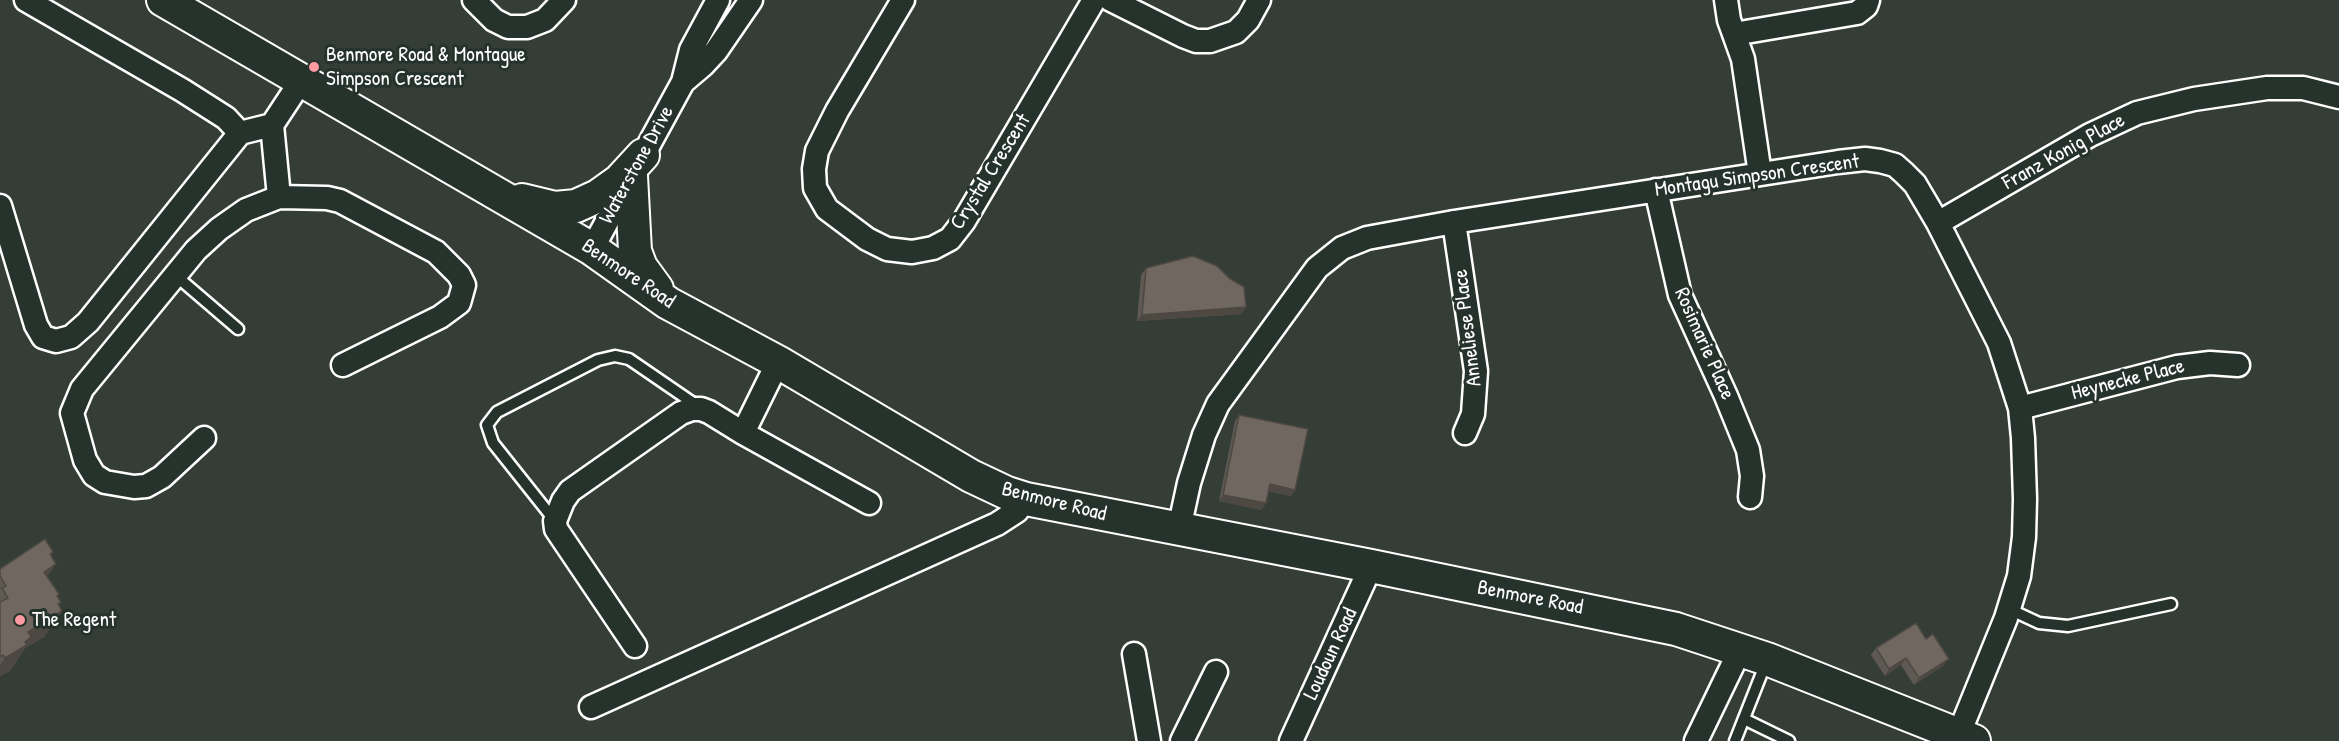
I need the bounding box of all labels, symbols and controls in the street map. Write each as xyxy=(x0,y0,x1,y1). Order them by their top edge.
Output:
place label: Benmore Road & Montague Simpson Crescent xyxy=(326,42,526,92)
marker: Benmore Road & Montague Simpson Crescent xyxy=(307,60,321,74)
street label: Waterstone Drive xyxy=(594,102,680,228)
street label: Franz Konig Place xyxy=(1999,108,2129,196)
street label: Crystal Crescent xyxy=(945,109,1037,235)
street label: Montagu Simpson Crescent xyxy=(1653,149,1861,203)
street label: Benmore Road xyxy=(577,234,679,314)
street label: Anneliese Place xyxy=(1448,268,1488,388)
street label: Rosimarie Place xyxy=(1668,284,1740,404)
street label: Heynecke Place xyxy=(2069,354,2187,406)
street label: Benmore Road xyxy=(999,477,1109,527)
street label: Benmore Road xyxy=(1475,575,1585,621)
street label: Loudoun Road xyxy=(1299,604,1363,704)
place label: The Regent xyxy=(32,607,116,633)
marker: The Regent xyxy=(13,613,27,627)

